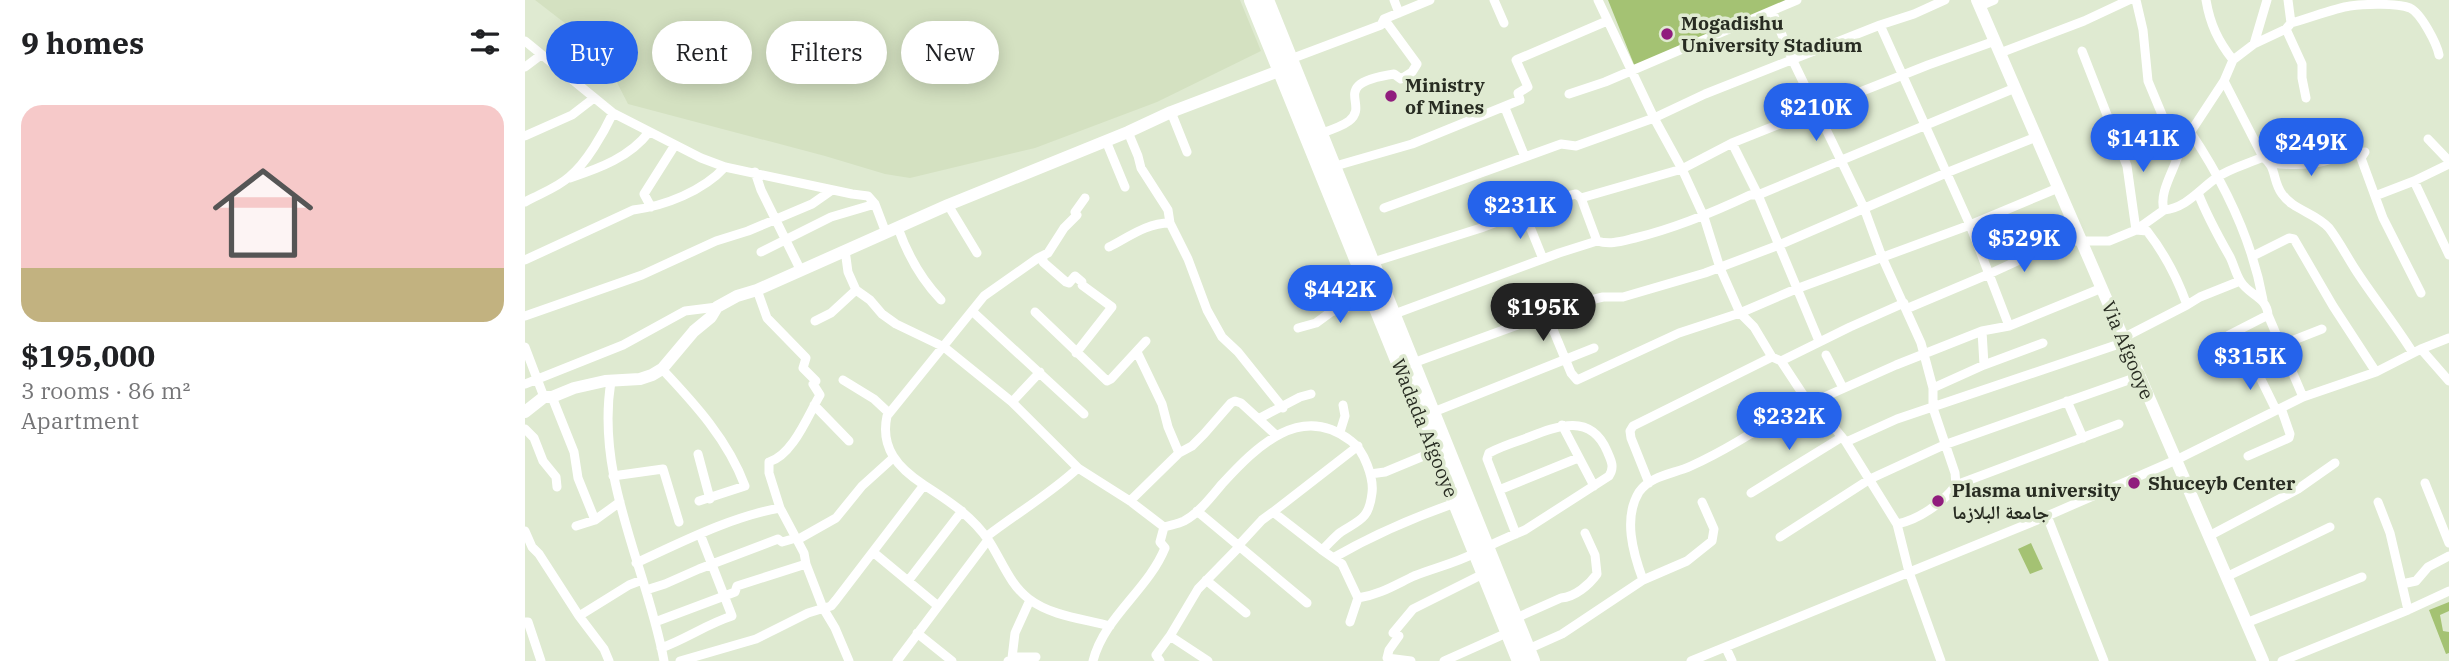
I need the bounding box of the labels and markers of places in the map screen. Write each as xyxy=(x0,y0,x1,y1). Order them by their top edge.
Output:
place label: Mogadishu University Stadium xyxy=(1681,11,1863,57)
marker: Mogadishu University Stadium xyxy=(1659,26,1675,42)
place label: Ministry of Mines xyxy=(1405,73,1485,119)
pin: $210K xyxy=(1767,83,1865,143)
marker: Ministry of Mines xyxy=(1383,88,1399,104)
pin: $141K xyxy=(2094,114,2192,174)
pin: $249K xyxy=(2262,118,2360,178)
pin: $231K xyxy=(1471,182,1569,241)
pin: $529K xyxy=(1975,215,2073,274)
pin: $442K xyxy=(1291,266,1389,325)
pin: $195K xyxy=(1494,284,1592,343)
pin: $315K xyxy=(2201,332,2299,392)
pin: $232K xyxy=(1740,392,1838,452)
place label: Shuceyb Center xyxy=(2148,471,2296,495)
marker: Shuceyb Center xyxy=(2126,475,2142,491)
place label: Plasma university جامعة البلازما xyxy=(1952,478,2121,524)
marker: Plasma university جامعة البلازما xyxy=(1930,493,1946,509)

